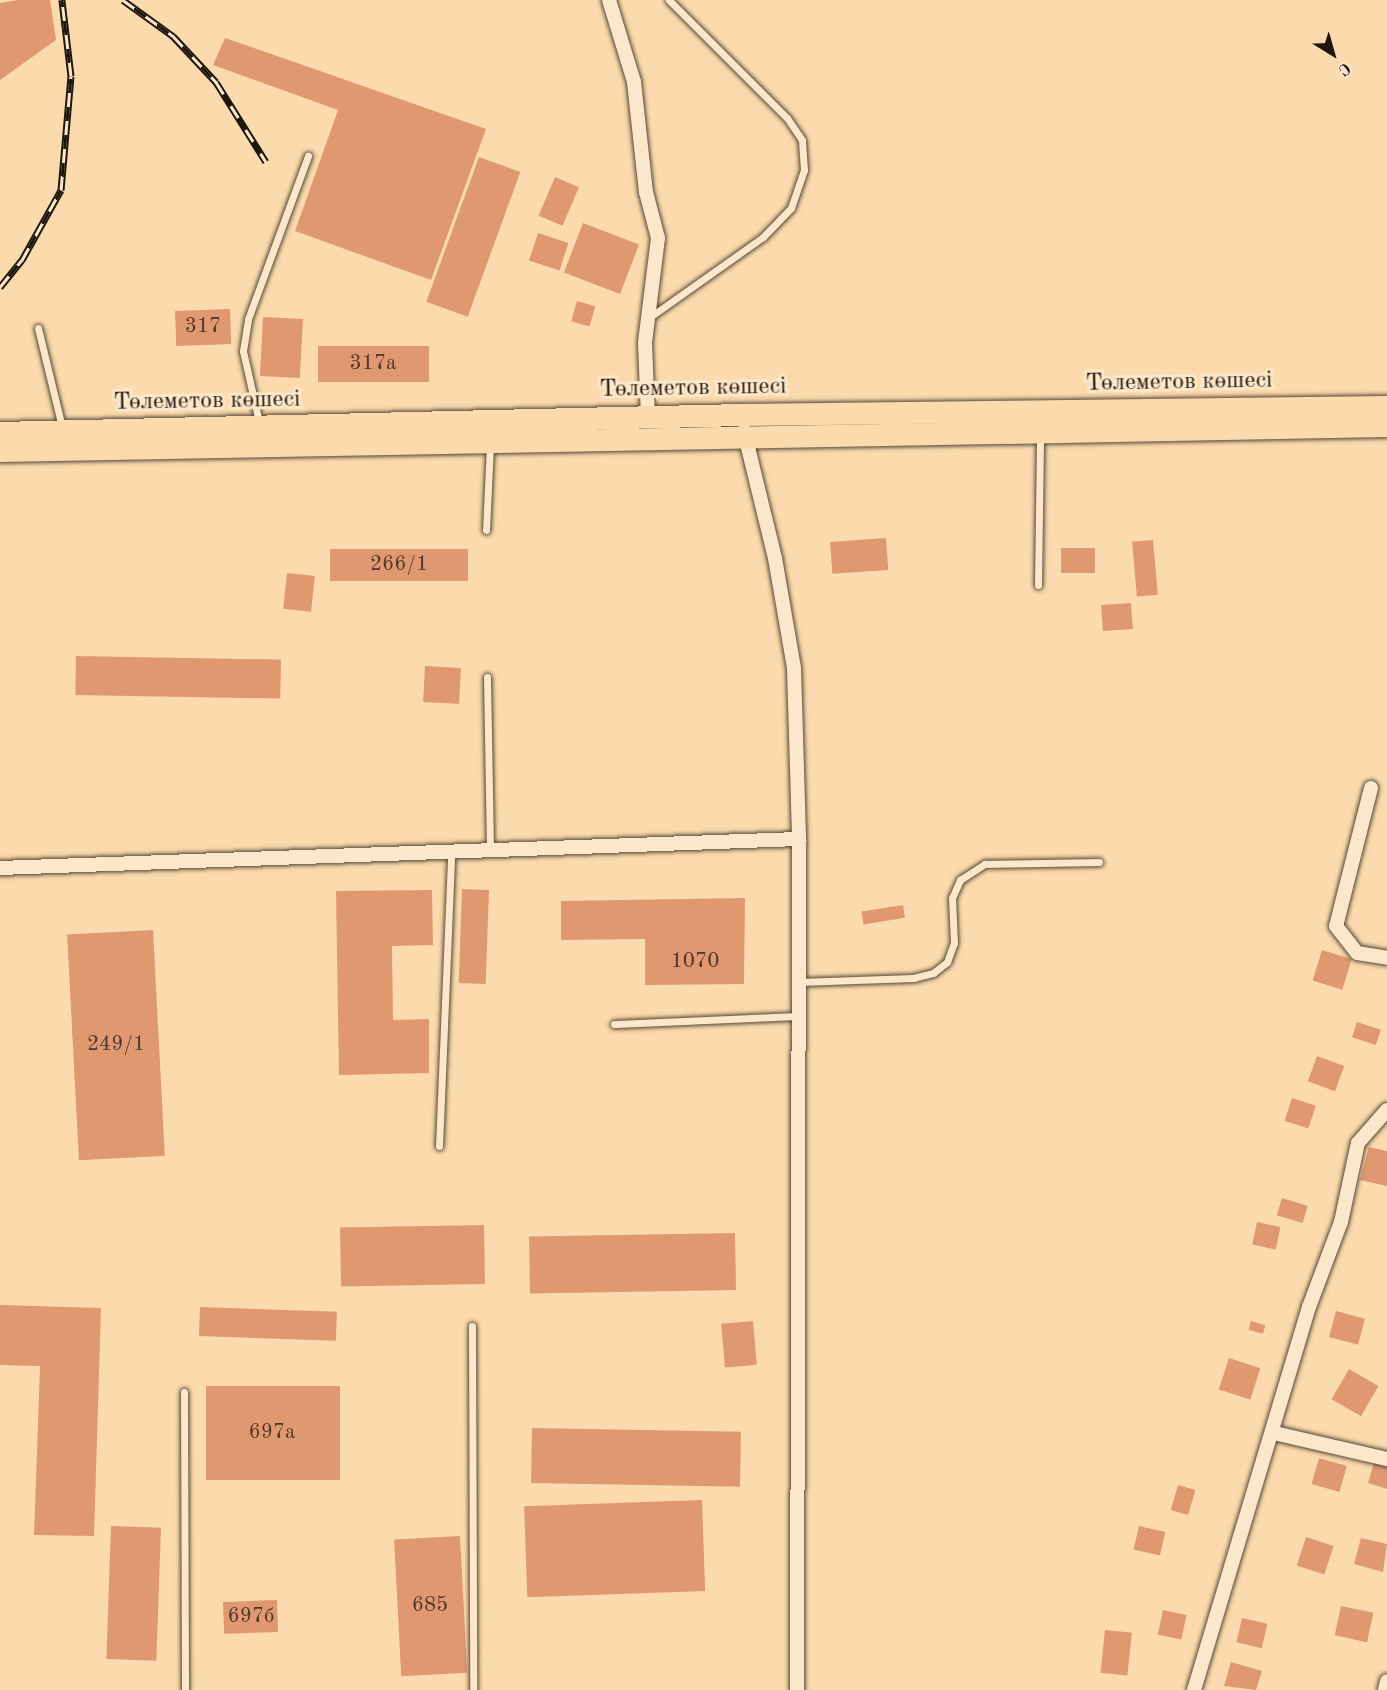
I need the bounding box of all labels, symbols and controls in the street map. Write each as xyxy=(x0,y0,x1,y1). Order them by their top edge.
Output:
north arrow xyxy=(1303,24,1363,84)
text: С xyxy=(1335,59,1353,78)
house number: 317 xyxy=(185,314,221,340)
house number: 317а xyxy=(350,351,396,377)
street label: Төлеметов көшесі xyxy=(1085,367,1273,399)
street label: Төлеметов көшесі xyxy=(599,373,787,405)
street label: Төлеметов көшесі xyxy=(113,386,301,418)
house number: 266/1 xyxy=(370,552,428,578)
house number: 1070 xyxy=(671,949,719,975)
house number: 249/1 xyxy=(87,1032,145,1058)
house number: 697а xyxy=(249,1420,295,1446)
house number: 685 xyxy=(412,1593,448,1619)
house number: 697б xyxy=(228,1604,274,1630)

